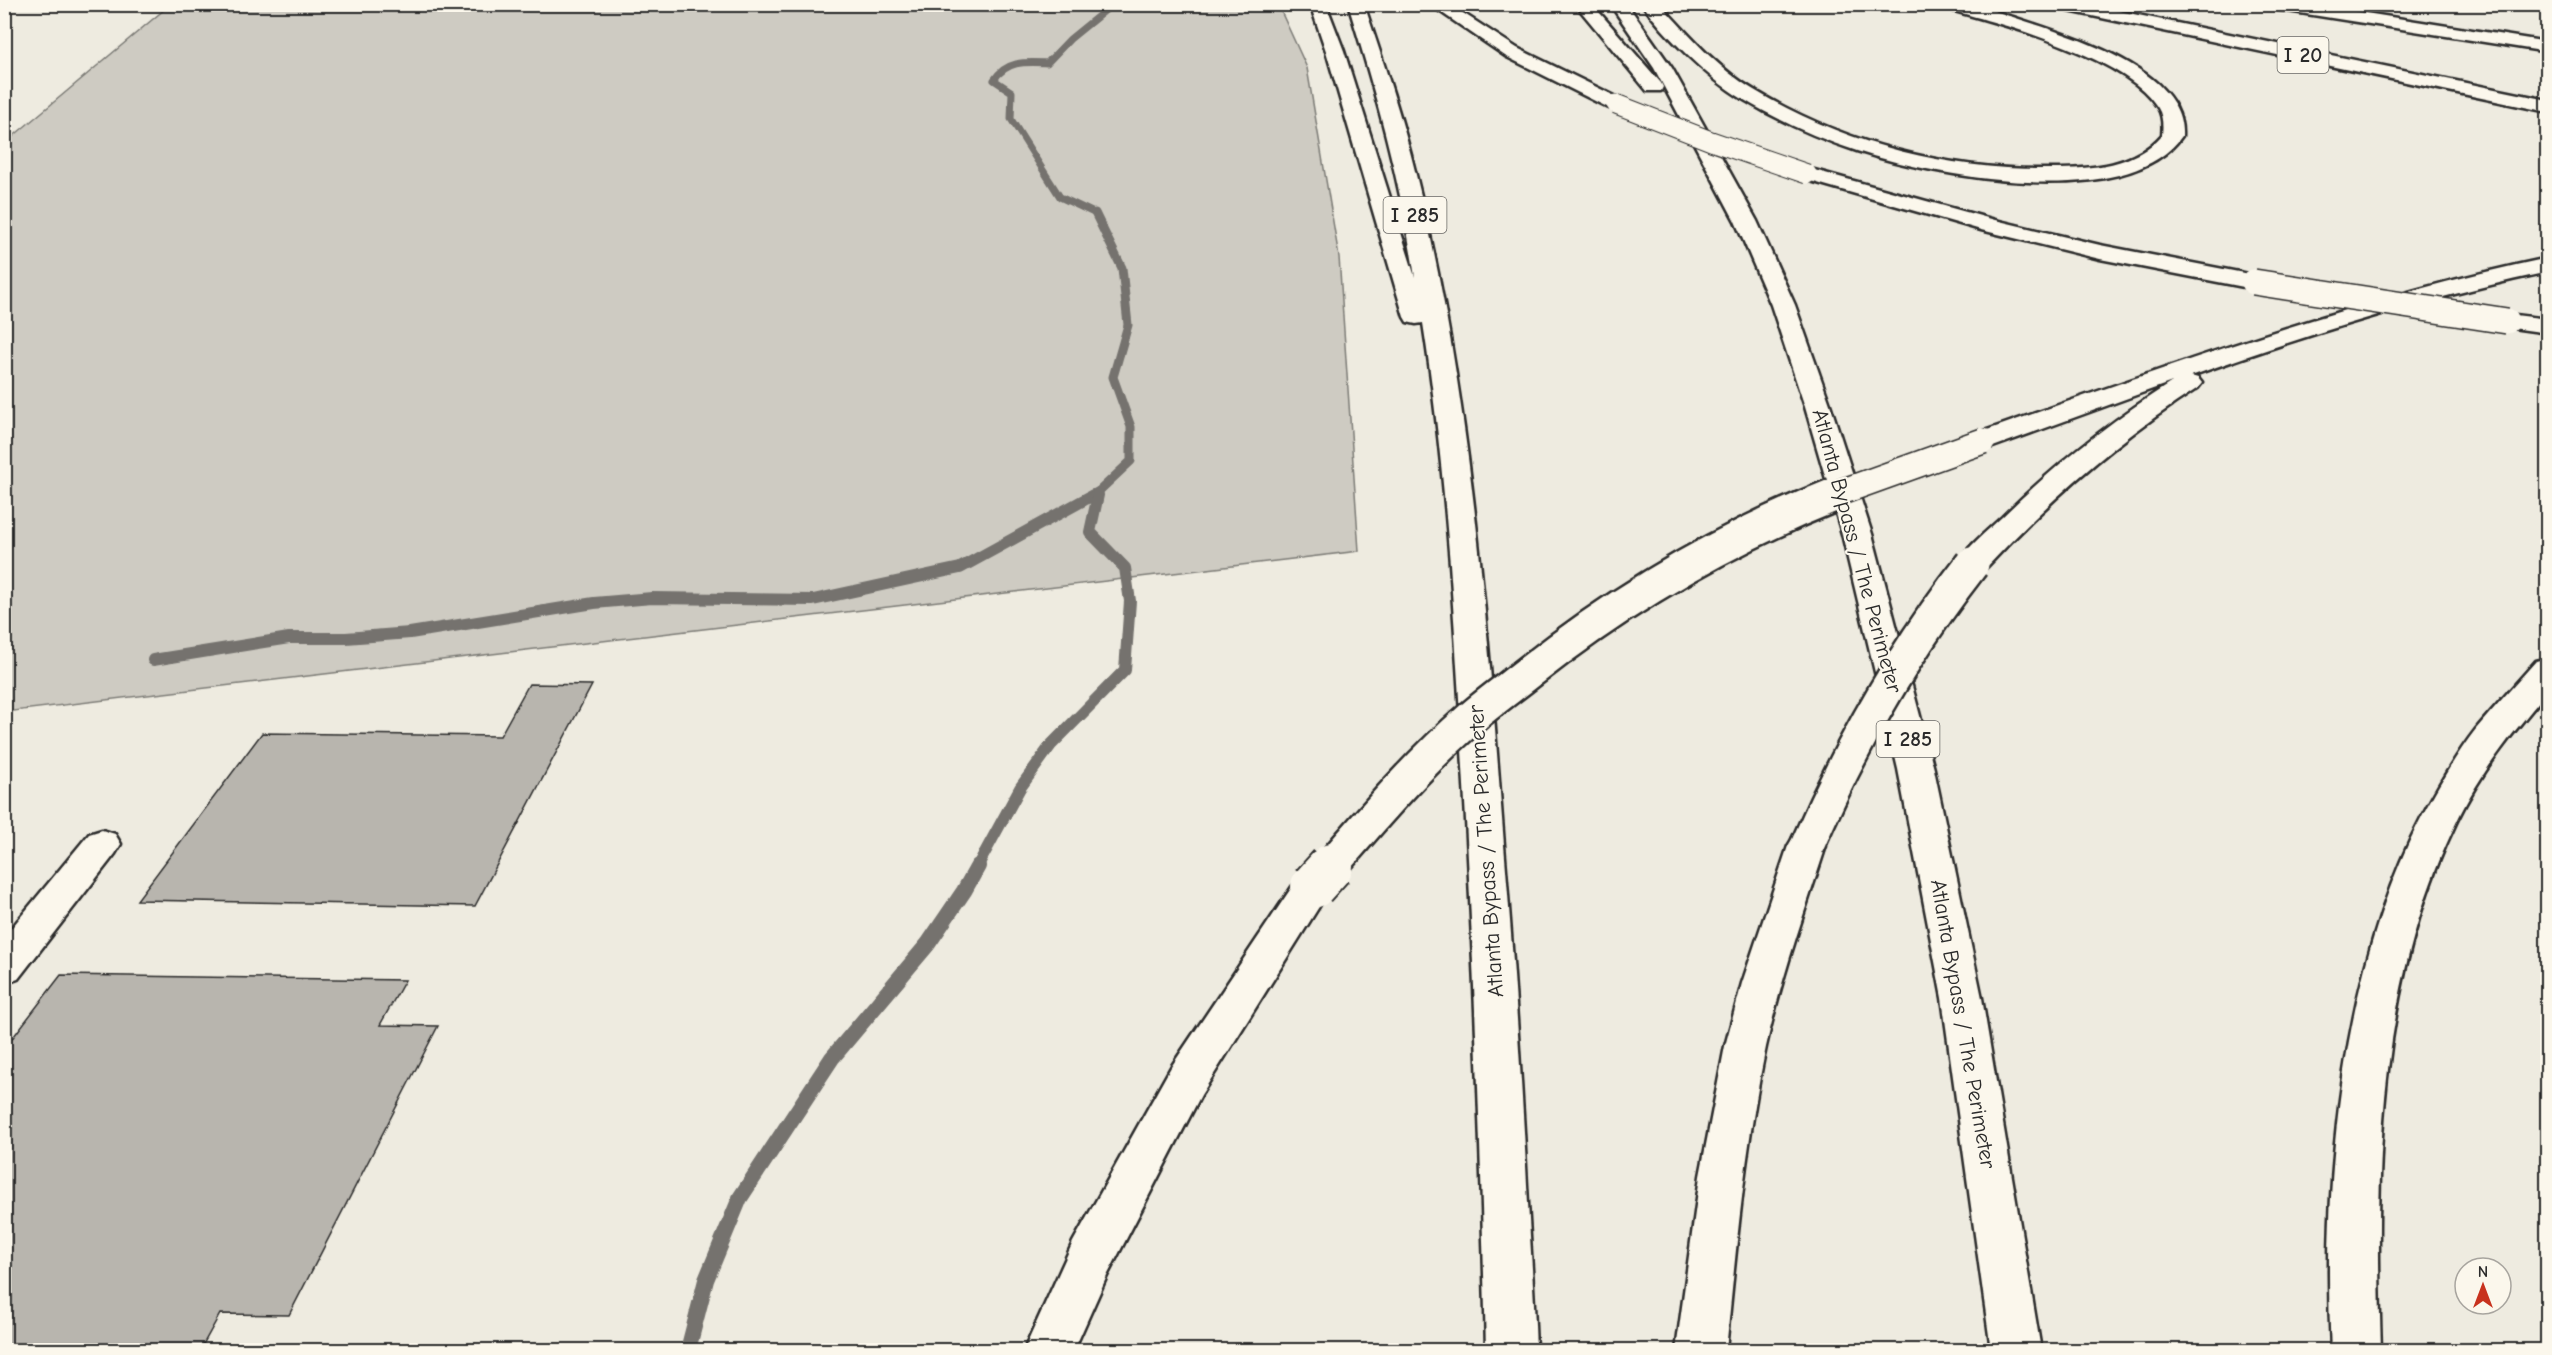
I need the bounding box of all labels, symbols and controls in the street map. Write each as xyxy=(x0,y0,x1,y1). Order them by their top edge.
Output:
road number: I 20 xyxy=(2278,37,2328,73)
road number: I 285 xyxy=(1384,197,1446,233)
street label: Atlanta Bypass / The Perimeter xyxy=(1806,406,1908,696)
street label: Atlanta Bypass / The Perimeter xyxy=(1463,704,1509,998)
road number: I 285 xyxy=(1876,721,1940,757)
street label: Atlanta Bypass / The Perimeter xyxy=(1925,877,2001,1171)
north arrow xyxy=(2453,1256,2513,1316)
text: N xyxy=(2478,1263,2488,1281)

